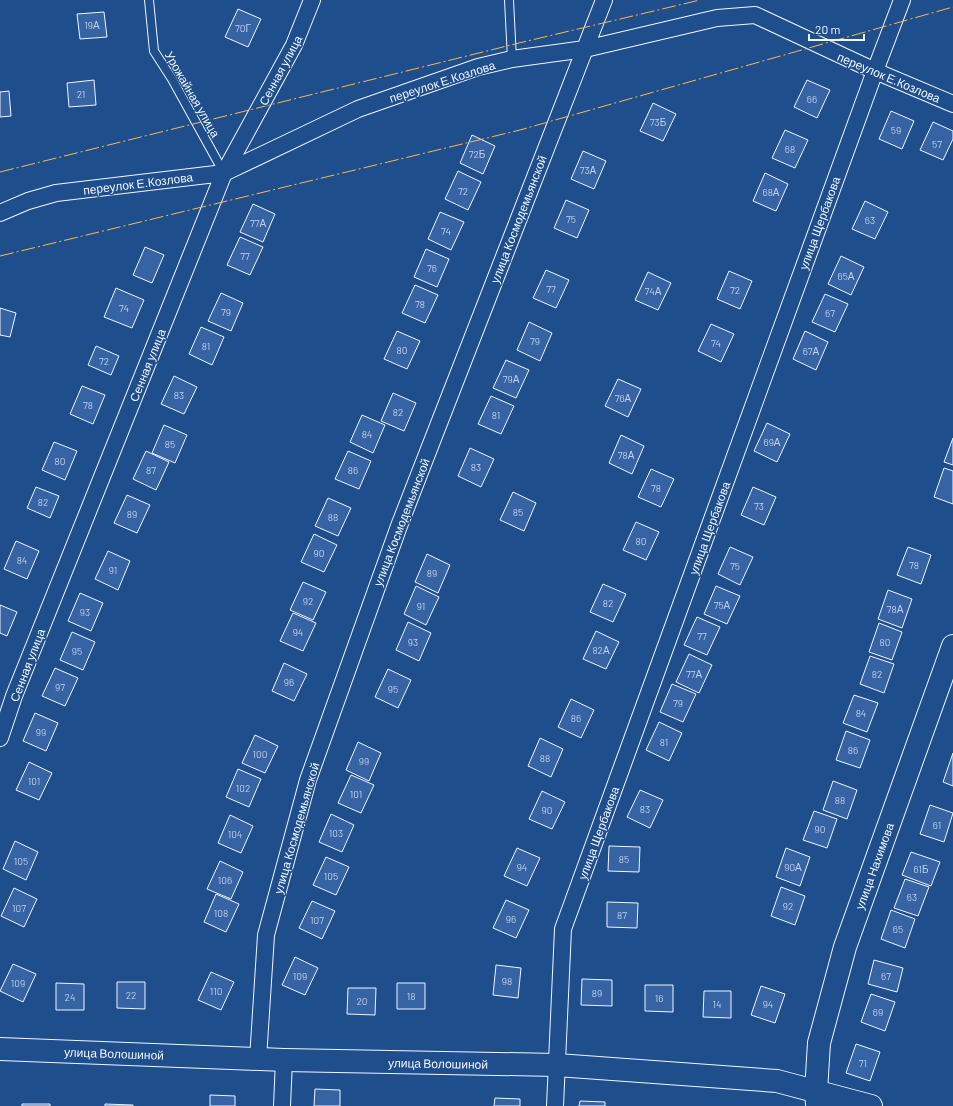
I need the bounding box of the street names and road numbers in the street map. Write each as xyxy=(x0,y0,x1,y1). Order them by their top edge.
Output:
street label: Сенная улица xyxy=(256,32,305,108)
street label: Урожайная улица xyxy=(162,49,223,140)
street label: переулок Е.Козлова xyxy=(835,49,943,106)
street label: переулок Е.Козлова xyxy=(387,57,497,106)
street label: улица Космодемьянской xyxy=(487,153,550,285)
street label: переулок Е.Козлова xyxy=(82,169,194,198)
street label: улица Щербакова xyxy=(796,174,843,272)
street label: Сенная улица xyxy=(126,326,169,404)
street label: улица Космодемьянской xyxy=(370,456,433,588)
street label: улица Щербакова xyxy=(686,479,733,577)
street label: Сенная улица xyxy=(7,626,48,704)
street label: улица Космодемьянской xyxy=(271,761,322,895)
street label: улица Щербакова xyxy=(575,784,622,882)
street label: улица Нахимова xyxy=(852,820,897,912)
street label: улица Волошиной xyxy=(64,1044,164,1063)
street label: улица Волошиной xyxy=(388,1055,488,1072)

